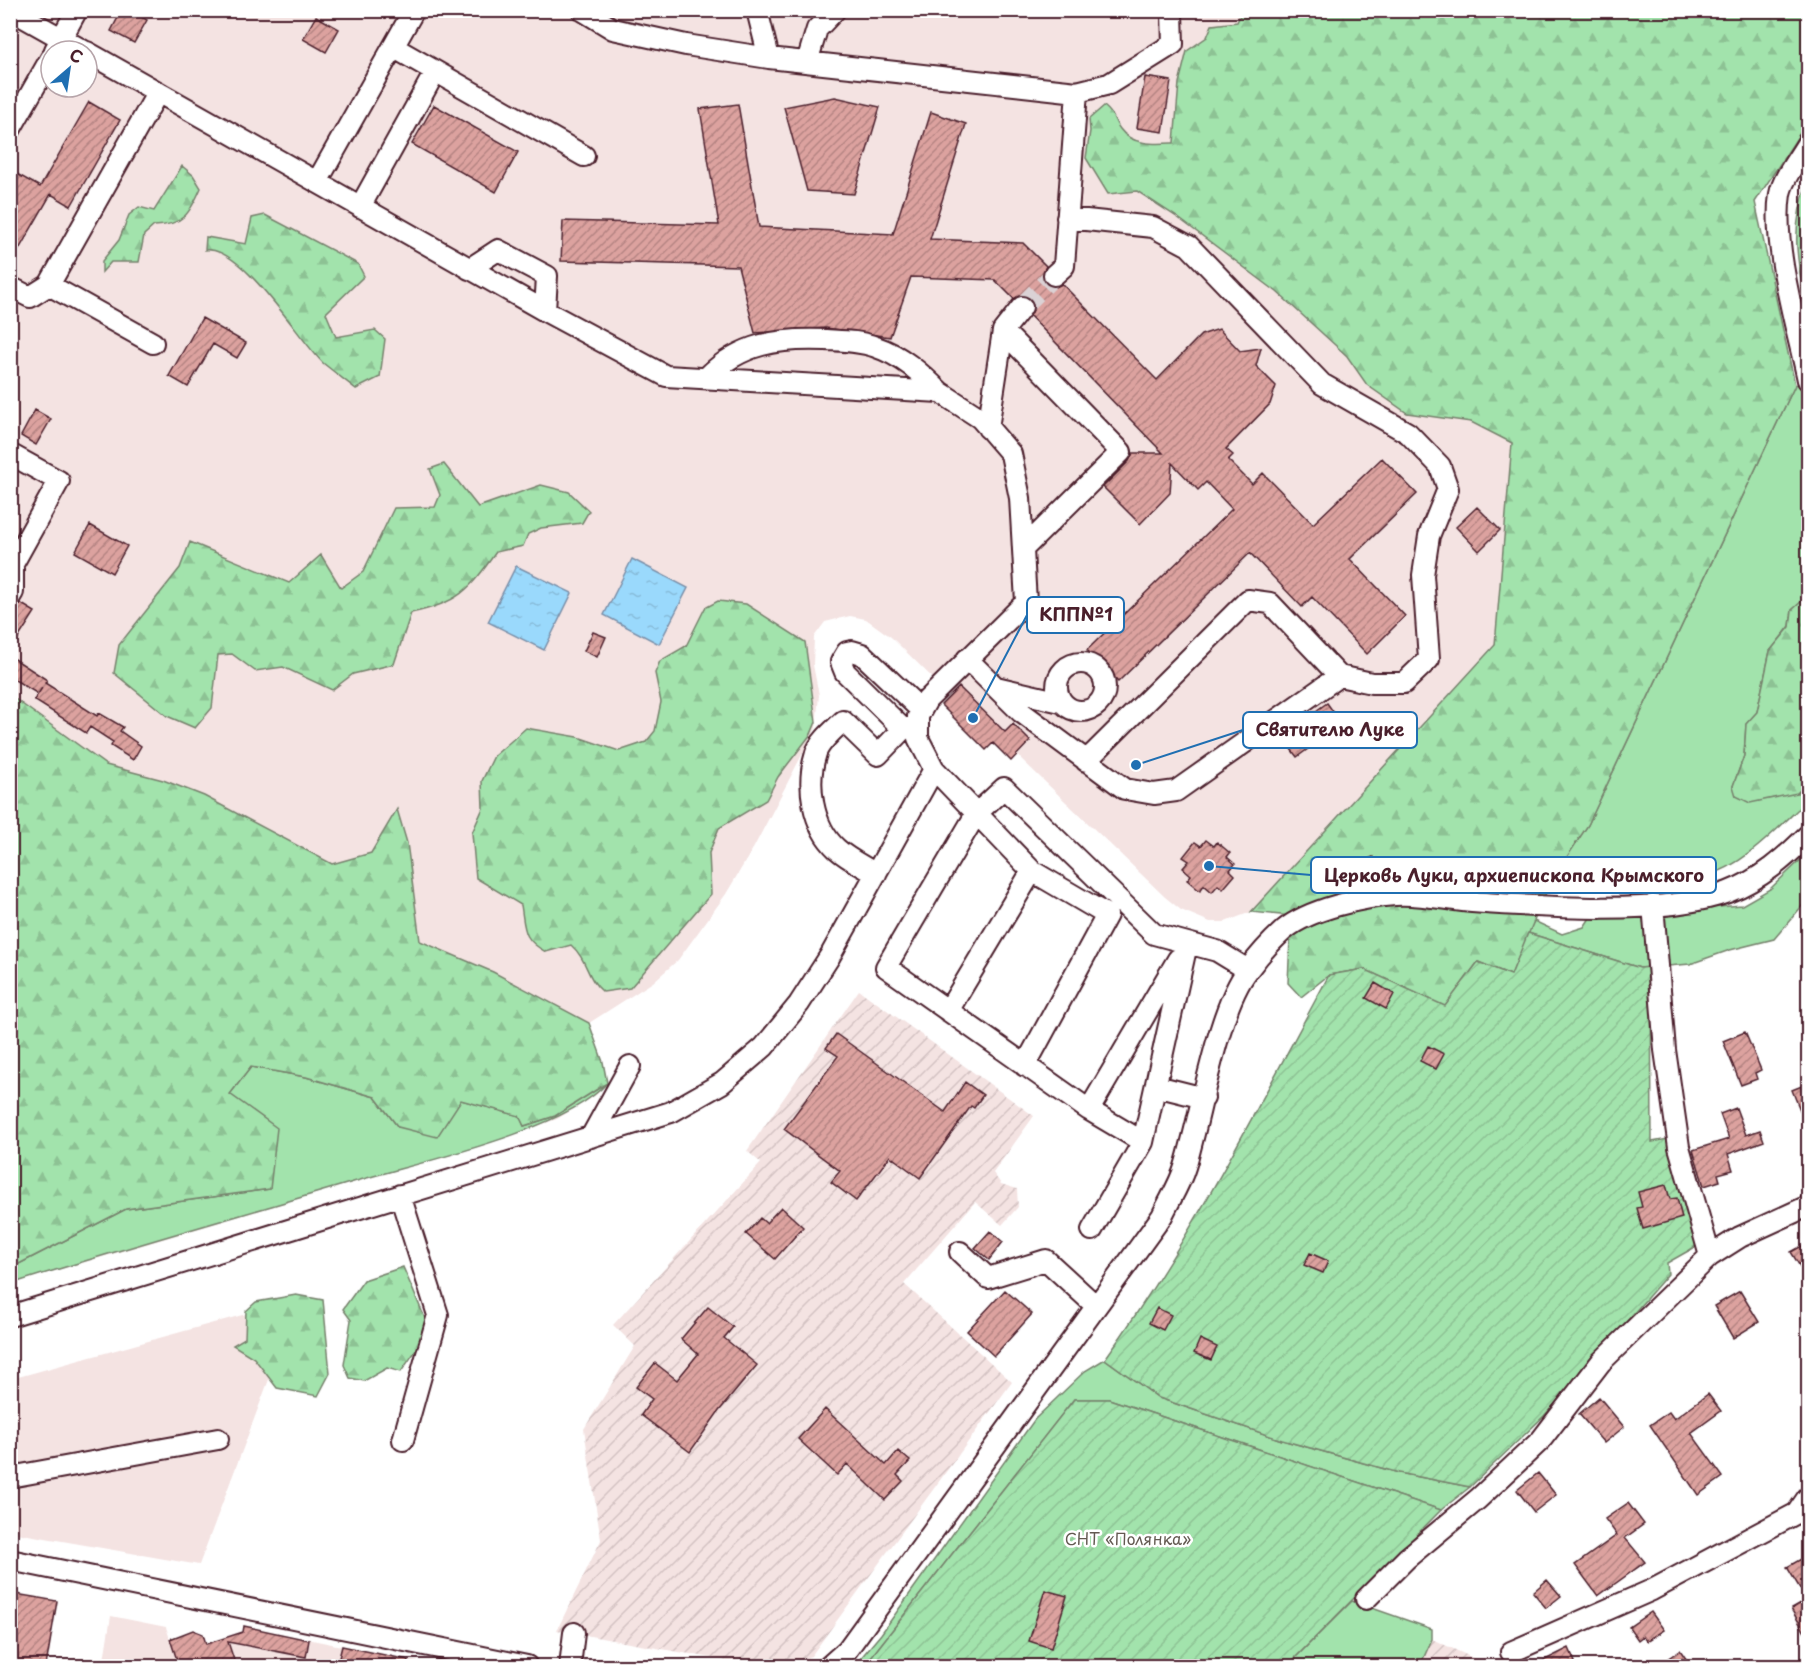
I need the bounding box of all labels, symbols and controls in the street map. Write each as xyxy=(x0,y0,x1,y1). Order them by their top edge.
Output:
north arrow xyxy=(39,39,99,99)
text: С xyxy=(66,42,88,68)
callout: КПП№1 xyxy=(1027,597,1124,633)
text: КПП№1 xyxy=(1039,600,1113,627)
callout: Святителю Луке xyxy=(1243,712,1417,748)
text: Святителю Луке xyxy=(1256,715,1405,742)
callout: Церковь Луки, архиепископа Крымского xyxy=(1311,857,1716,893)
text: Церковь Луки, архиепископа Крымского xyxy=(1324,861,1704,888)
park label: СНТ «Полянка» xyxy=(1065,1526,1191,1550)

